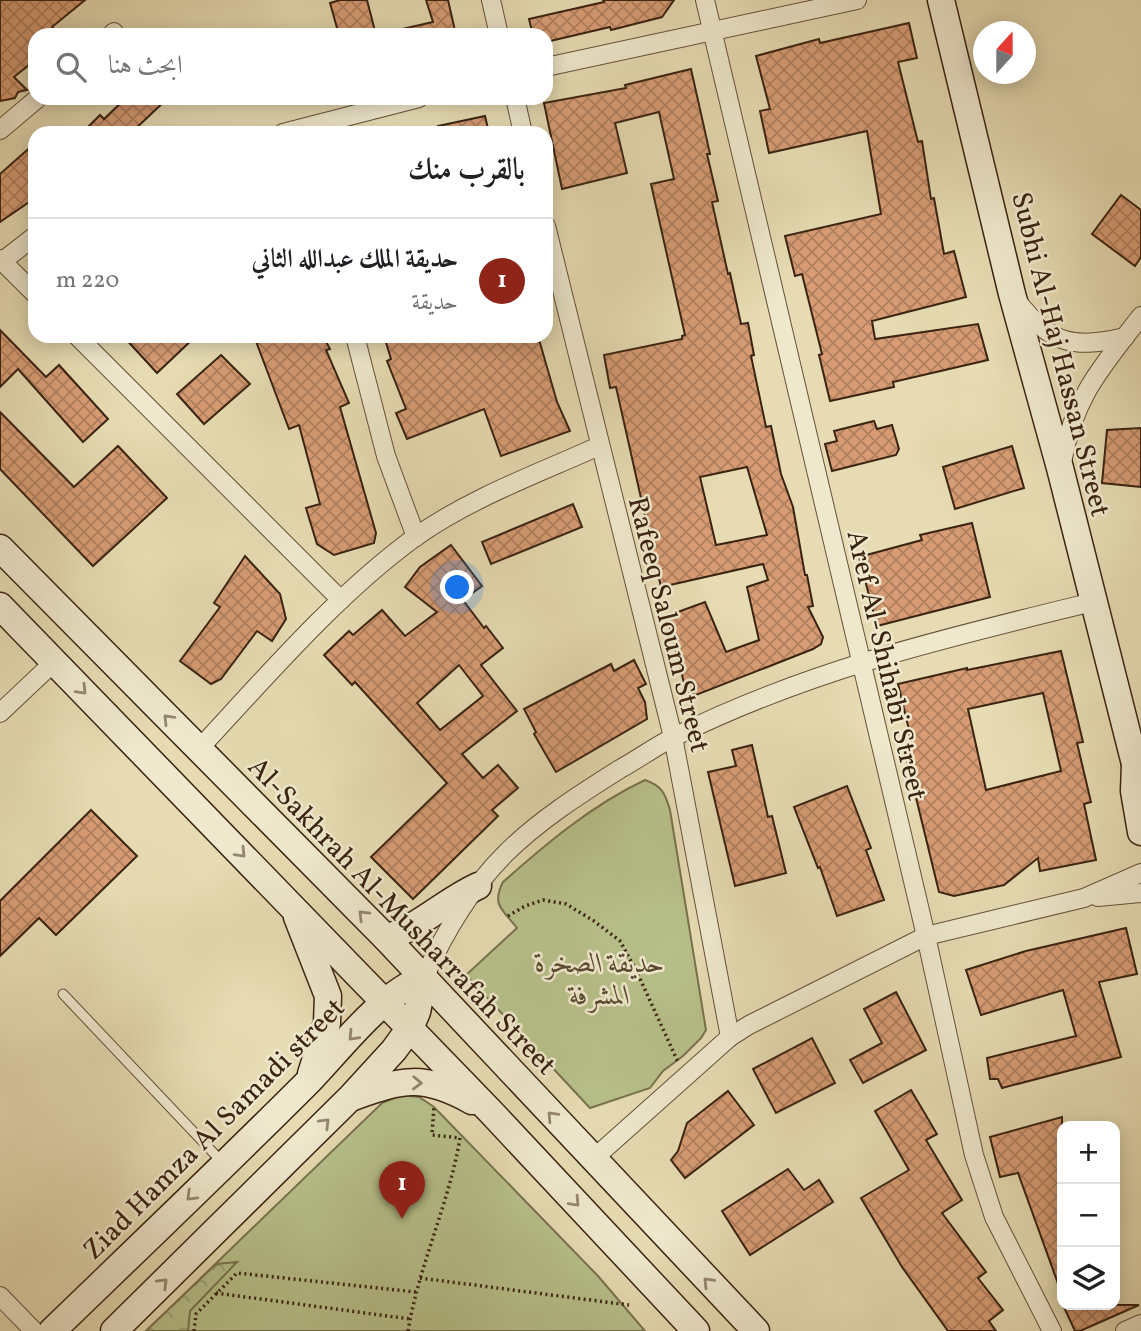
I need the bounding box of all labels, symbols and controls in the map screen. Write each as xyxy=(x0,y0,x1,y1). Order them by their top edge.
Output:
north arrow xyxy=(973,21,1036,84)
search box xyxy=(28,28,553,105)
icon: search xyxy=(52,48,90,86)
text: ابحث هنا xyxy=(108,48,183,84)
text: بالقرب منك xyxy=(408,150,525,192)
street label: Subhi Al-Haj Hassan Street xyxy=(1000,188,1119,521)
text: حديقة الملك عبدالله الثاني xyxy=(251,242,458,278)
text: 220 m xyxy=(56,265,119,297)
text: 1 xyxy=(497,265,507,297)
text: حديقة xyxy=(411,287,458,319)
street label: Rafeeq Saloum Street xyxy=(617,493,718,757)
street label: Aref Al-Shihabi Street xyxy=(835,526,936,805)
your location xyxy=(440,570,474,604)
one-way arrow xyxy=(73,682,86,695)
one-way arrow xyxy=(163,714,176,727)
street label: Al-Sakhrah Al-Musharrafah Street xyxy=(238,749,564,1085)
one-way arrow xyxy=(232,845,245,858)
one-way arrow xyxy=(358,910,371,923)
park label: حديقة الصخرة المشرفة xyxy=(534,945,665,1016)
street label: Ziad Hamza Al Samadi street xyxy=(75,990,355,1270)
one-way arrow xyxy=(348,1027,361,1040)
one-way arrow xyxy=(411,1075,422,1090)
one-way arrow xyxy=(548,1111,560,1124)
one-way arrow xyxy=(316,1119,329,1132)
map controls xyxy=(1057,1121,1120,1310)
button: + xyxy=(1057,1121,1120,1184)
pin: 1 xyxy=(379,1161,425,1219)
button: − xyxy=(1057,1184,1120,1247)
one-way arrow xyxy=(186,1187,199,1200)
one-way arrow xyxy=(567,1194,579,1207)
button: layers xyxy=(1057,1247,1120,1310)
one-way arrow xyxy=(704,1277,717,1290)
one-way arrow xyxy=(155,1279,167,1291)

